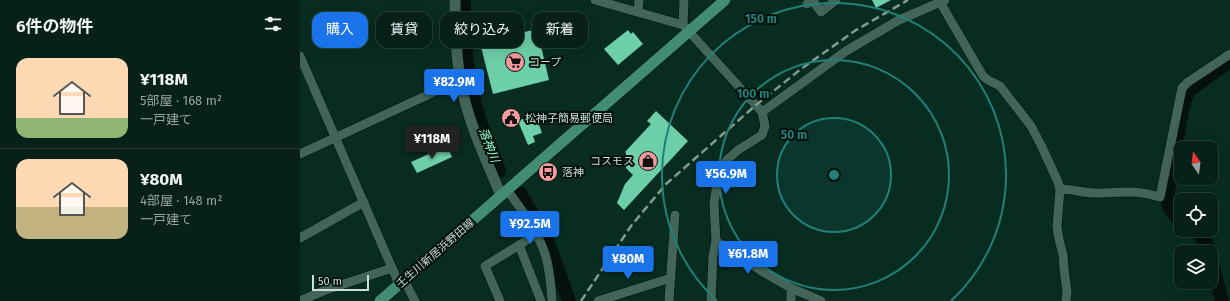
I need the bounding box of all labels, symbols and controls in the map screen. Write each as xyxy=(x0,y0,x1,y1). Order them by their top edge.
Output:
chip: 購入 xyxy=(312,12,368,48)
chip: 賃貸 xyxy=(376,12,432,48)
chip: 絞り込み xyxy=(440,12,524,48)
chip: 新着 xyxy=(532,12,588,48)
text: 150 m xyxy=(745,12,777,26)
icon: filters xyxy=(262,13,284,35)
text: 6件の物件 xyxy=(16,16,94,37)
supermarket icon: コープ xyxy=(504,51,526,73)
place label: コープ xyxy=(529,56,561,69)
text: ¥118M xyxy=(140,69,188,90)
pin: ¥82.9M xyxy=(421,69,487,103)
icon: home xyxy=(48,74,96,122)
text: ¥82.9M xyxy=(433,74,475,89)
text: 100 m xyxy=(737,87,769,101)
text: 5部屋 · 168 m² xyxy=(140,93,222,108)
public building icon: 松神子簡易郵便局 xyxy=(500,107,522,129)
text: 一戸建て xyxy=(140,112,192,127)
place label: 松神子簡易郵便局 xyxy=(525,112,613,125)
pin: ¥118M xyxy=(404,126,460,160)
water label: 落神川 xyxy=(476,126,503,166)
text: 50 m xyxy=(781,128,807,142)
text: ¥118M xyxy=(414,131,450,146)
north arrow xyxy=(1174,141,1218,185)
map controls xyxy=(1174,141,1218,289)
shop icon: コスモス xyxy=(637,150,659,172)
place label: コスモス xyxy=(590,155,634,168)
bus stop icon: 落神 xyxy=(537,161,559,183)
pin: ¥56.9M xyxy=(693,161,759,195)
place label: 落神 xyxy=(562,166,584,179)
text: ¥56.9M xyxy=(705,166,747,181)
centre of rings xyxy=(827,168,841,182)
text: ¥80M xyxy=(140,169,183,190)
icon: home xyxy=(48,175,96,223)
text: 4部屋 · 148 m² xyxy=(140,193,222,208)
button: locate xyxy=(1174,193,1218,237)
pin: ¥92.5M xyxy=(497,211,563,245)
text: 一戸建て xyxy=(140,212,192,227)
street label: 壬生川新居浜野田線 xyxy=(394,216,477,291)
text: ¥92.5M xyxy=(509,216,551,231)
pin: ¥61.8M xyxy=(715,241,781,275)
button: layers xyxy=(1174,245,1218,289)
pin: ¥80M xyxy=(604,246,652,280)
text: ¥61.8M xyxy=(728,246,768,261)
text: ¥80M xyxy=(612,251,644,266)
scale bar xyxy=(312,273,369,292)
text: 50 m xyxy=(318,275,342,288)

